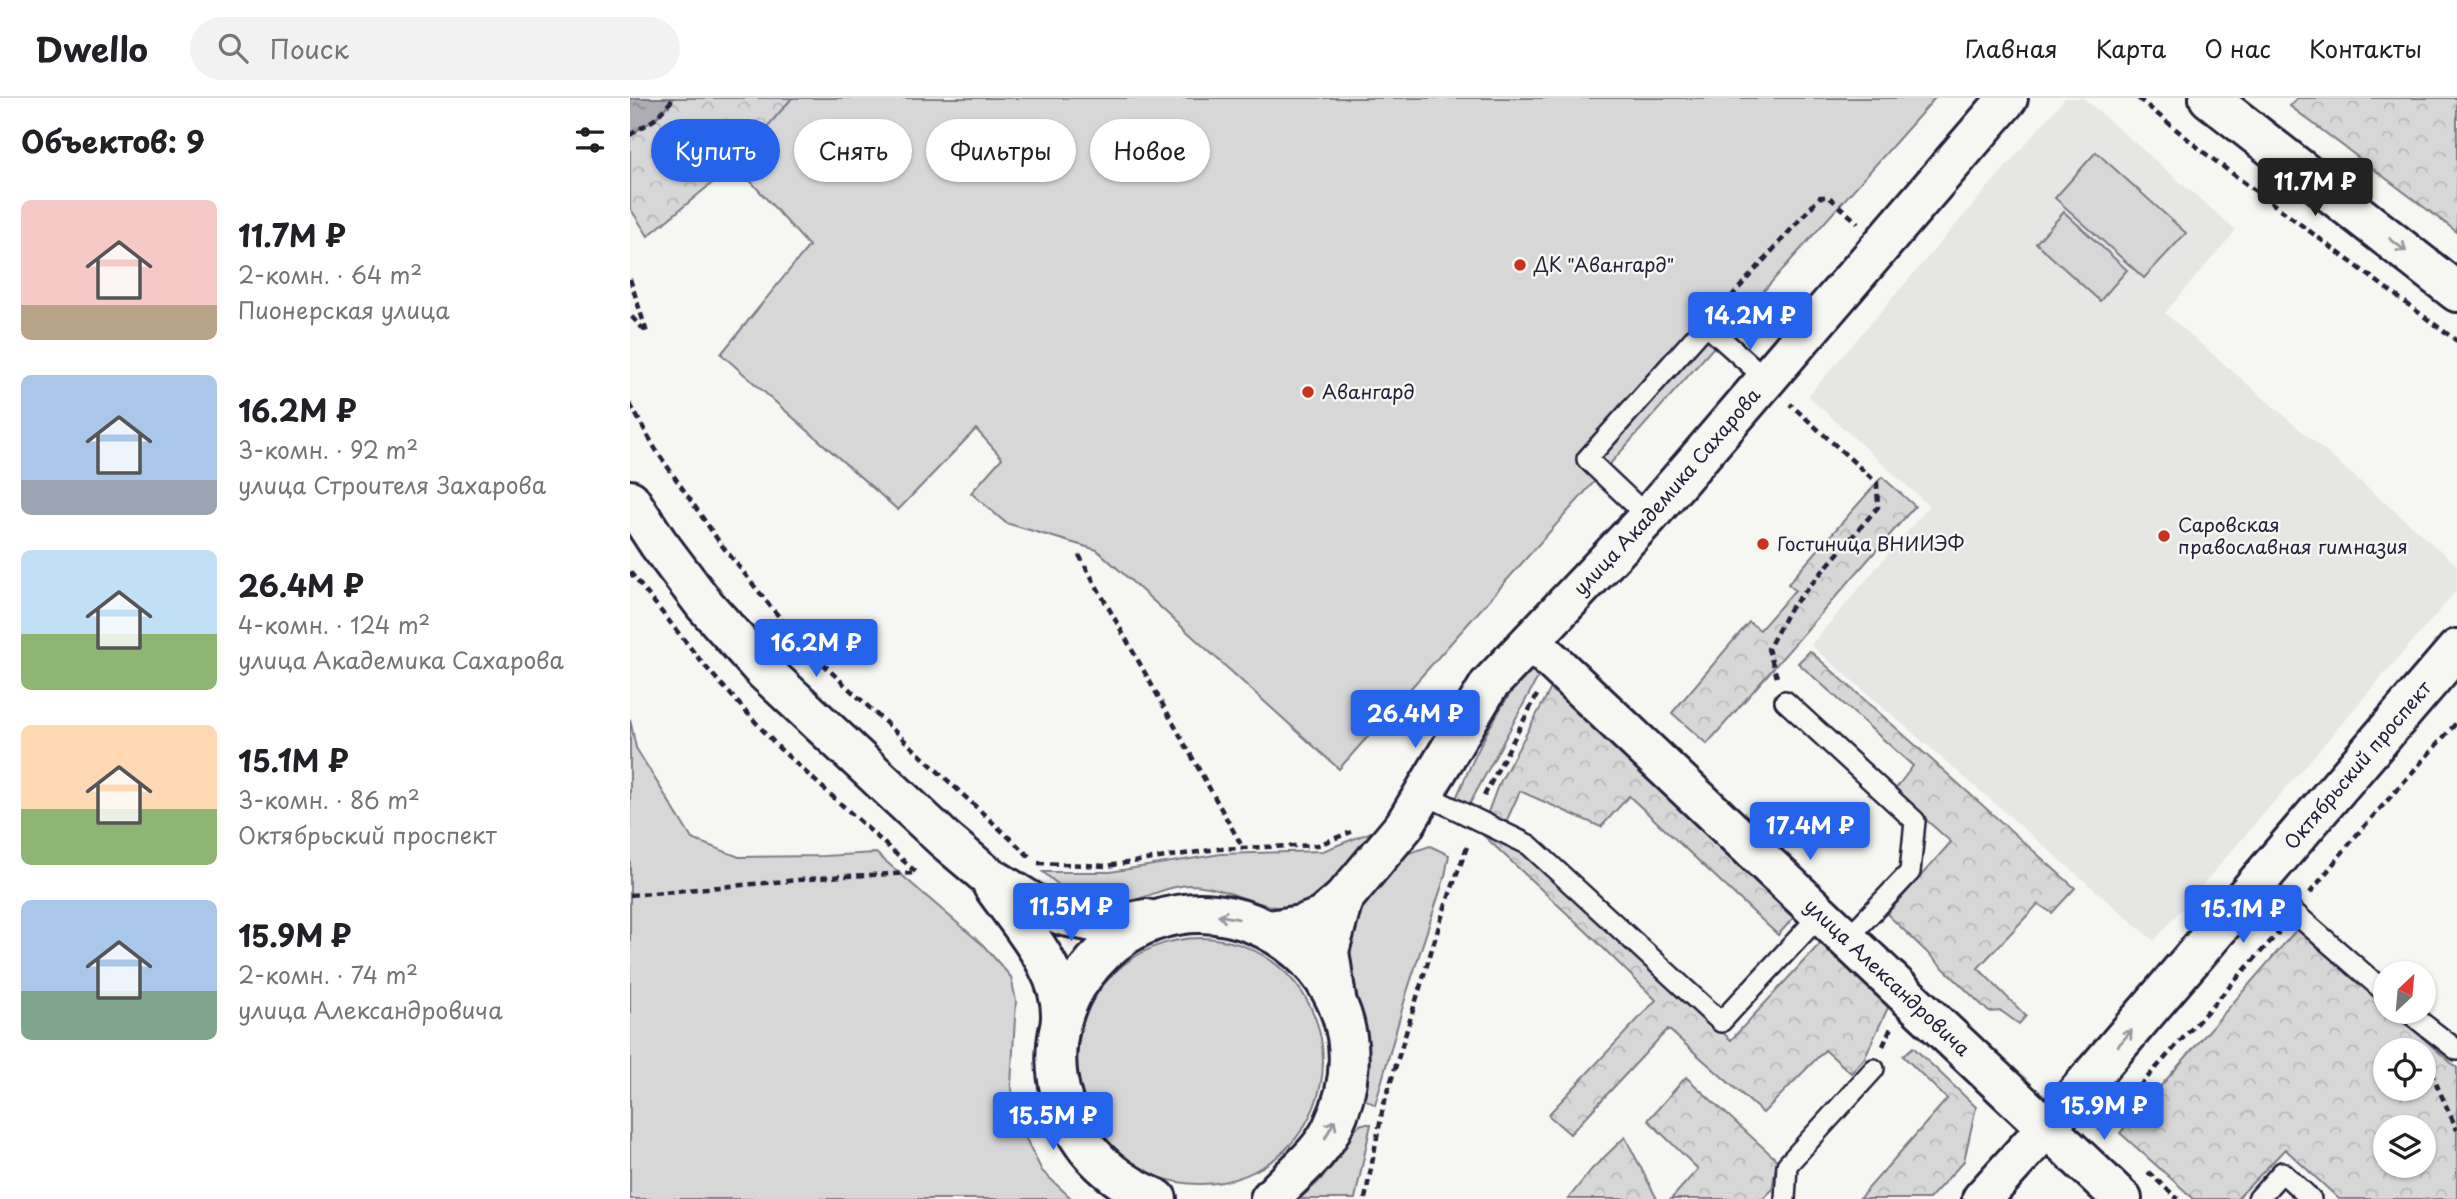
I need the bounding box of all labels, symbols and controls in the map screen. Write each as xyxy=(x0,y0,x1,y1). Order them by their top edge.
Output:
search box xyxy=(190,17,680,80)
text: Dwello xyxy=(35,23,148,73)
icon: search xyxy=(214,29,252,67)
text: Поиск xyxy=(270,29,349,68)
text: Главная xyxy=(1965,30,2058,66)
text: Карта xyxy=(2096,30,2166,66)
text: О нас xyxy=(2204,30,2271,66)
text: Контакты xyxy=(2309,30,2422,66)
text: Объектов: 9 xyxy=(21,118,205,163)
chip: Купить xyxy=(651,119,780,182)
chip: Снять xyxy=(794,119,912,182)
chip: Фильтры xyxy=(926,119,1076,182)
chip: Новое xyxy=(1090,119,1210,182)
icon: filters xyxy=(571,121,609,159)
pin: 11.7M ₽ xyxy=(2250,158,2380,218)
text: 11.7M ₽ xyxy=(2274,163,2356,198)
text: 11.7M ₽ xyxy=(238,212,346,257)
icon: home xyxy=(77,228,161,312)
one-way arrow xyxy=(2388,238,2406,253)
place label: ДК "Авангард" xyxy=(1533,250,1674,278)
text: 2-комн. · 64 m² xyxy=(238,257,422,292)
marker: ДК "Авангард" xyxy=(1512,257,1528,273)
text: Пионерская улица xyxy=(238,292,450,327)
pin: 14.2M ₽ xyxy=(1685,292,1815,352)
text: 14.2M ₽ xyxy=(1704,297,1796,332)
place label: Авангард xyxy=(1322,377,1415,405)
street label: улица Академика Сахарова xyxy=(1566,381,1766,601)
marker: Авангард xyxy=(1300,384,1316,400)
text: 16.2M ₽ xyxy=(238,387,357,432)
icon: home xyxy=(77,403,161,487)
text: 3-комн. · 92 m² xyxy=(238,432,418,467)
text: улица Строителя Захарова xyxy=(238,467,546,502)
place label: Саровская православная гимназия xyxy=(2178,510,2408,560)
marker: Саровская православная гимназия xyxy=(2156,528,2172,544)
place label: Гостиница ВНИИЭФ xyxy=(1777,529,1964,557)
marker: Гостиница ВНИИЭФ xyxy=(1755,536,1771,552)
text: 26.4M ₽ xyxy=(238,562,364,607)
icon: home xyxy=(77,578,161,662)
text: 4-комн. · 124 m² xyxy=(238,607,430,642)
pin: 16.2M ₽ xyxy=(751,620,881,679)
text: 16.2M ₽ xyxy=(771,624,861,659)
text: улица Академика Сахарова xyxy=(238,642,564,677)
street label: Октябрьский проспект xyxy=(2277,673,2438,855)
pin: 26.4M ₽ xyxy=(1350,690,1480,750)
text: 26.4M ₽ xyxy=(1367,695,1463,730)
text: 15.1M ₽ xyxy=(238,737,349,782)
icon: home xyxy=(77,753,161,837)
text: 3-комн. · 86 m² xyxy=(238,782,420,817)
pin: 17.4M ₽ xyxy=(1745,802,1875,862)
text: 17.4M ₽ xyxy=(1766,807,1854,842)
text: Октябрьский проспект xyxy=(238,817,497,852)
pin: 11.5M ₽ xyxy=(1006,884,1136,943)
pin: 15.1M ₽ xyxy=(2178,886,2308,945)
text: 11.5M ₽ xyxy=(1029,888,1113,923)
text: 15.1M ₽ xyxy=(2201,890,2285,925)
street label: улица Александровича xyxy=(1799,891,1977,1062)
one-way arrow xyxy=(1217,909,1240,923)
text: 15.9M ₽ xyxy=(238,912,351,957)
icon: home xyxy=(77,928,161,1012)
text: 2-комн. · 74 m² xyxy=(238,957,418,992)
north arrow xyxy=(2373,961,2436,1024)
map controls xyxy=(2373,961,2436,1178)
text: улица Александровича xyxy=(238,992,503,1027)
one-way arrow xyxy=(2117,1029,2132,1047)
button: locate xyxy=(2373,1038,2436,1101)
pin: 15.9M ₽ xyxy=(2039,1082,2169,1142)
text: 15.9M ₽ xyxy=(2061,1087,2147,1122)
pin: 15.5M ₽ xyxy=(988,1093,1118,1152)
text: 15.5M ₽ xyxy=(1009,1097,1097,1132)
button: layers xyxy=(2373,1115,2436,1178)
one-way arrow xyxy=(1324,1119,1338,1140)

